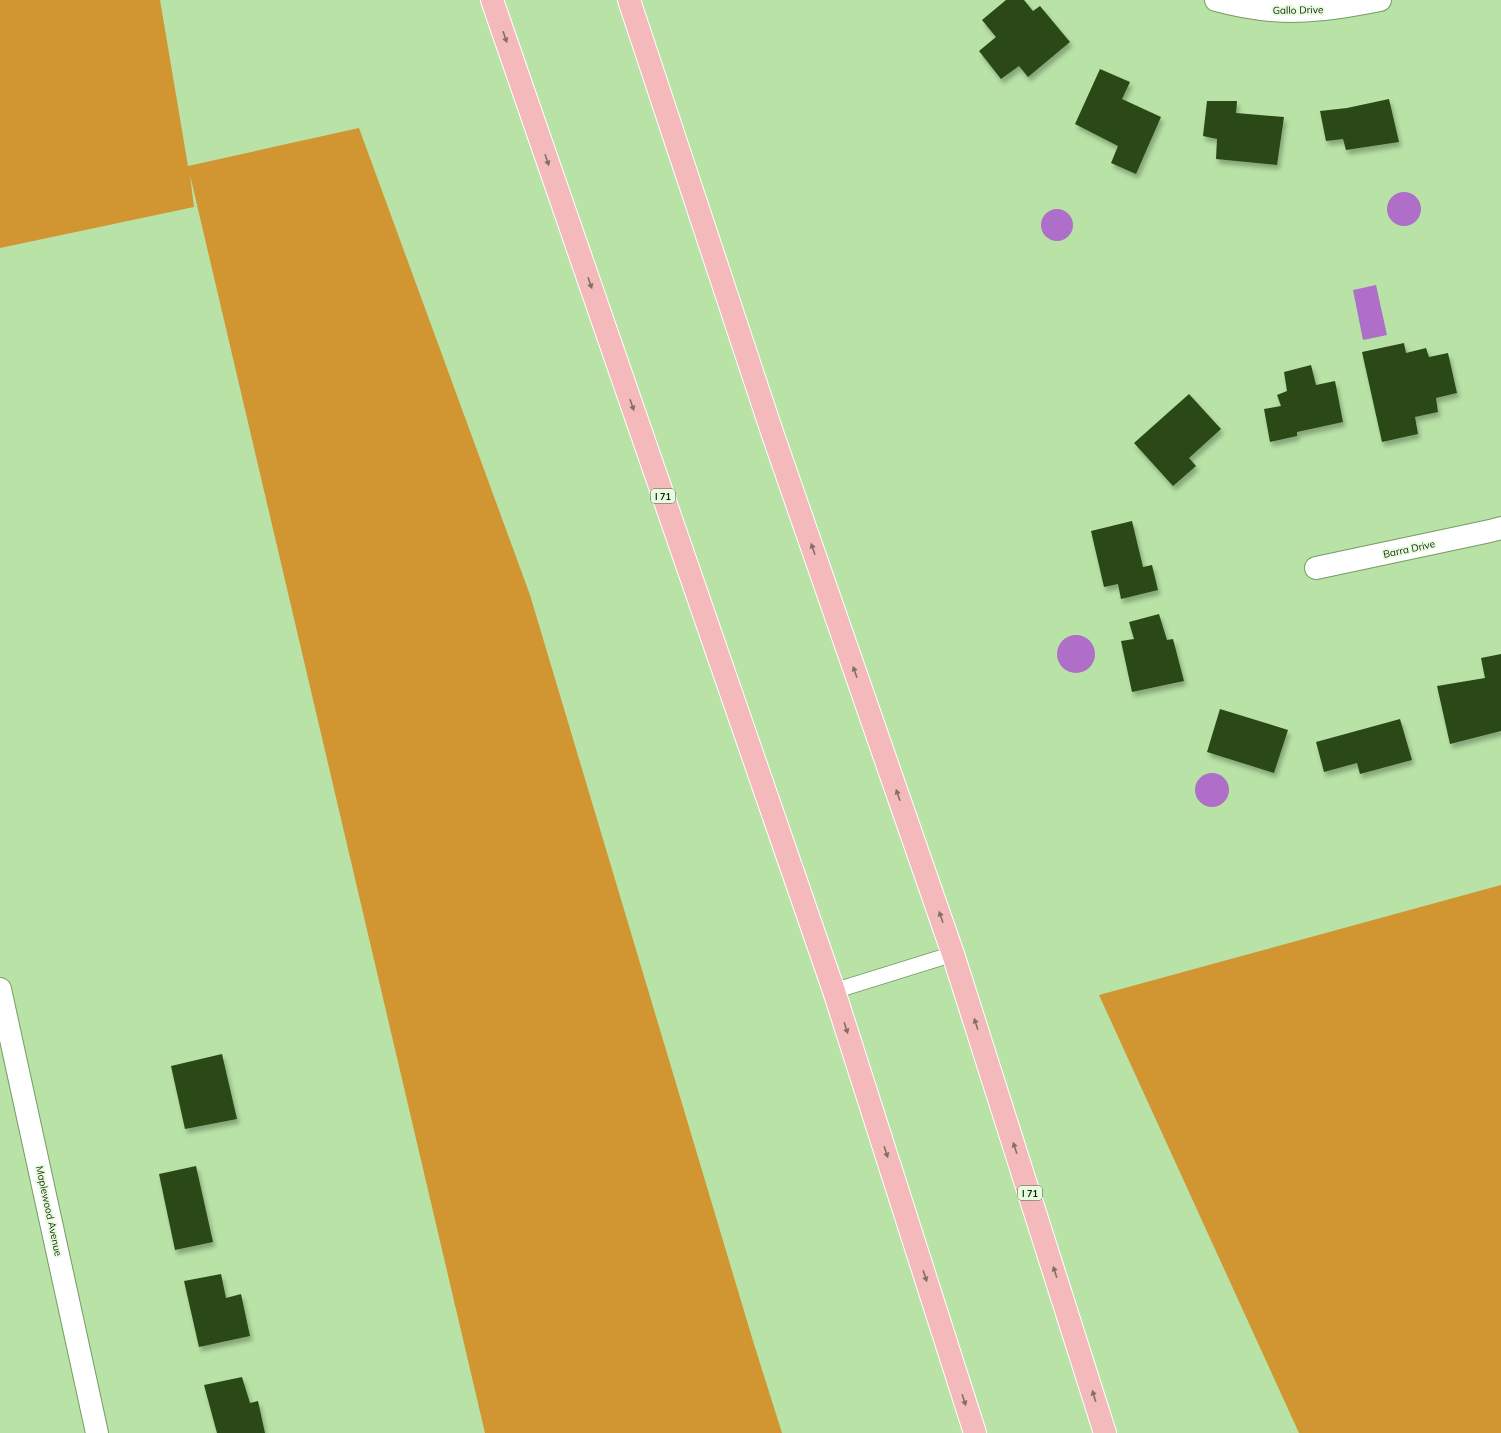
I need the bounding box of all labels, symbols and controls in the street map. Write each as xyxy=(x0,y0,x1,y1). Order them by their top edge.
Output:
street label: Gallo Drive xyxy=(1273,3,1323,17)
one-way arrow xyxy=(502,31,508,43)
one-way arrow xyxy=(545,154,551,166)
one-way arrow xyxy=(587,277,593,289)
one-way arrow xyxy=(629,400,635,412)
road number: I 71 xyxy=(651,489,675,503)
street label: Barra Drive xyxy=(1382,537,1436,561)
one-way arrow xyxy=(810,543,816,555)
one-way arrow xyxy=(852,665,858,677)
one-way arrow xyxy=(895,788,901,800)
one-way arrow xyxy=(937,911,943,923)
one-way arrow xyxy=(972,1018,978,1030)
one-way arrow xyxy=(843,1023,849,1035)
one-way arrow xyxy=(1012,1142,1018,1154)
one-way arrow xyxy=(883,1147,889,1159)
street label: Maplewood Avenue xyxy=(33,1165,65,1257)
road number: I 71 xyxy=(1018,1186,1042,1200)
one-way arrow xyxy=(1051,1265,1057,1277)
one-way arrow xyxy=(922,1270,928,1282)
one-way arrow xyxy=(1090,1389,1096,1401)
one-way arrow xyxy=(962,1394,968,1406)

